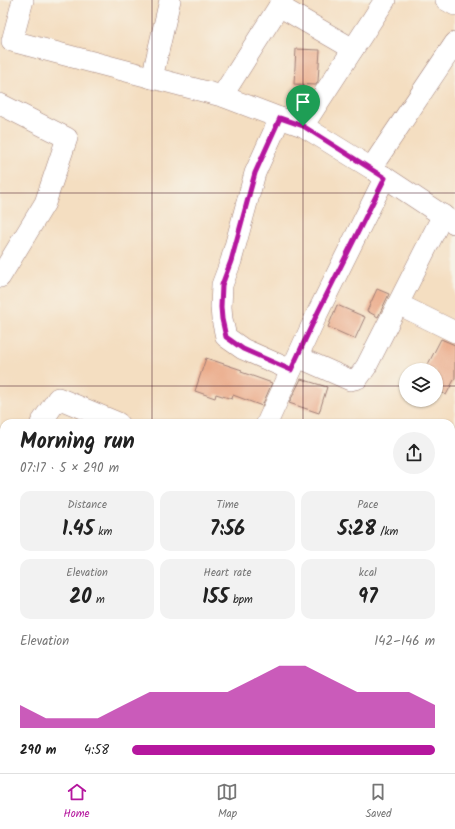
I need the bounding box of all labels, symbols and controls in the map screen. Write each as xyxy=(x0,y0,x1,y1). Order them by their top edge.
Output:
pin xyxy=(286,85,320,126)
icon: arrive xyxy=(292,91,314,113)
map controls xyxy=(399,363,443,407)
button: layers xyxy=(399,363,443,407)
text: Morning run xyxy=(20,425,135,460)
button: share xyxy=(393,432,435,474)
text: 07:17 · 5 × 290 m xyxy=(20,458,119,479)
text: Distance xyxy=(67,496,107,514)
text: Time xyxy=(216,496,239,514)
text: Pace xyxy=(357,496,378,514)
text: 1.45 xyxy=(62,514,94,546)
text: 7:56 xyxy=(210,514,245,546)
text: 5:28 xyxy=(337,514,376,546)
text: km xyxy=(94,523,112,541)
text: /km xyxy=(376,523,398,541)
text: Elevation xyxy=(66,564,108,582)
text: Heart rate xyxy=(204,564,251,582)
text: kcal xyxy=(359,564,377,582)
text: 20 xyxy=(70,582,92,614)
text: 155 xyxy=(202,582,229,614)
text: 97 xyxy=(358,582,378,614)
text: m xyxy=(92,591,105,609)
text: bpm xyxy=(229,591,253,609)
text: Elevation xyxy=(20,631,69,652)
text: 142–146 m xyxy=(374,631,435,652)
text: 290 m xyxy=(20,740,56,761)
text: 4:58 xyxy=(84,740,109,761)
tab: Home xyxy=(63,781,90,823)
tab: Map xyxy=(216,781,238,823)
tab: Saved xyxy=(365,781,392,823)

